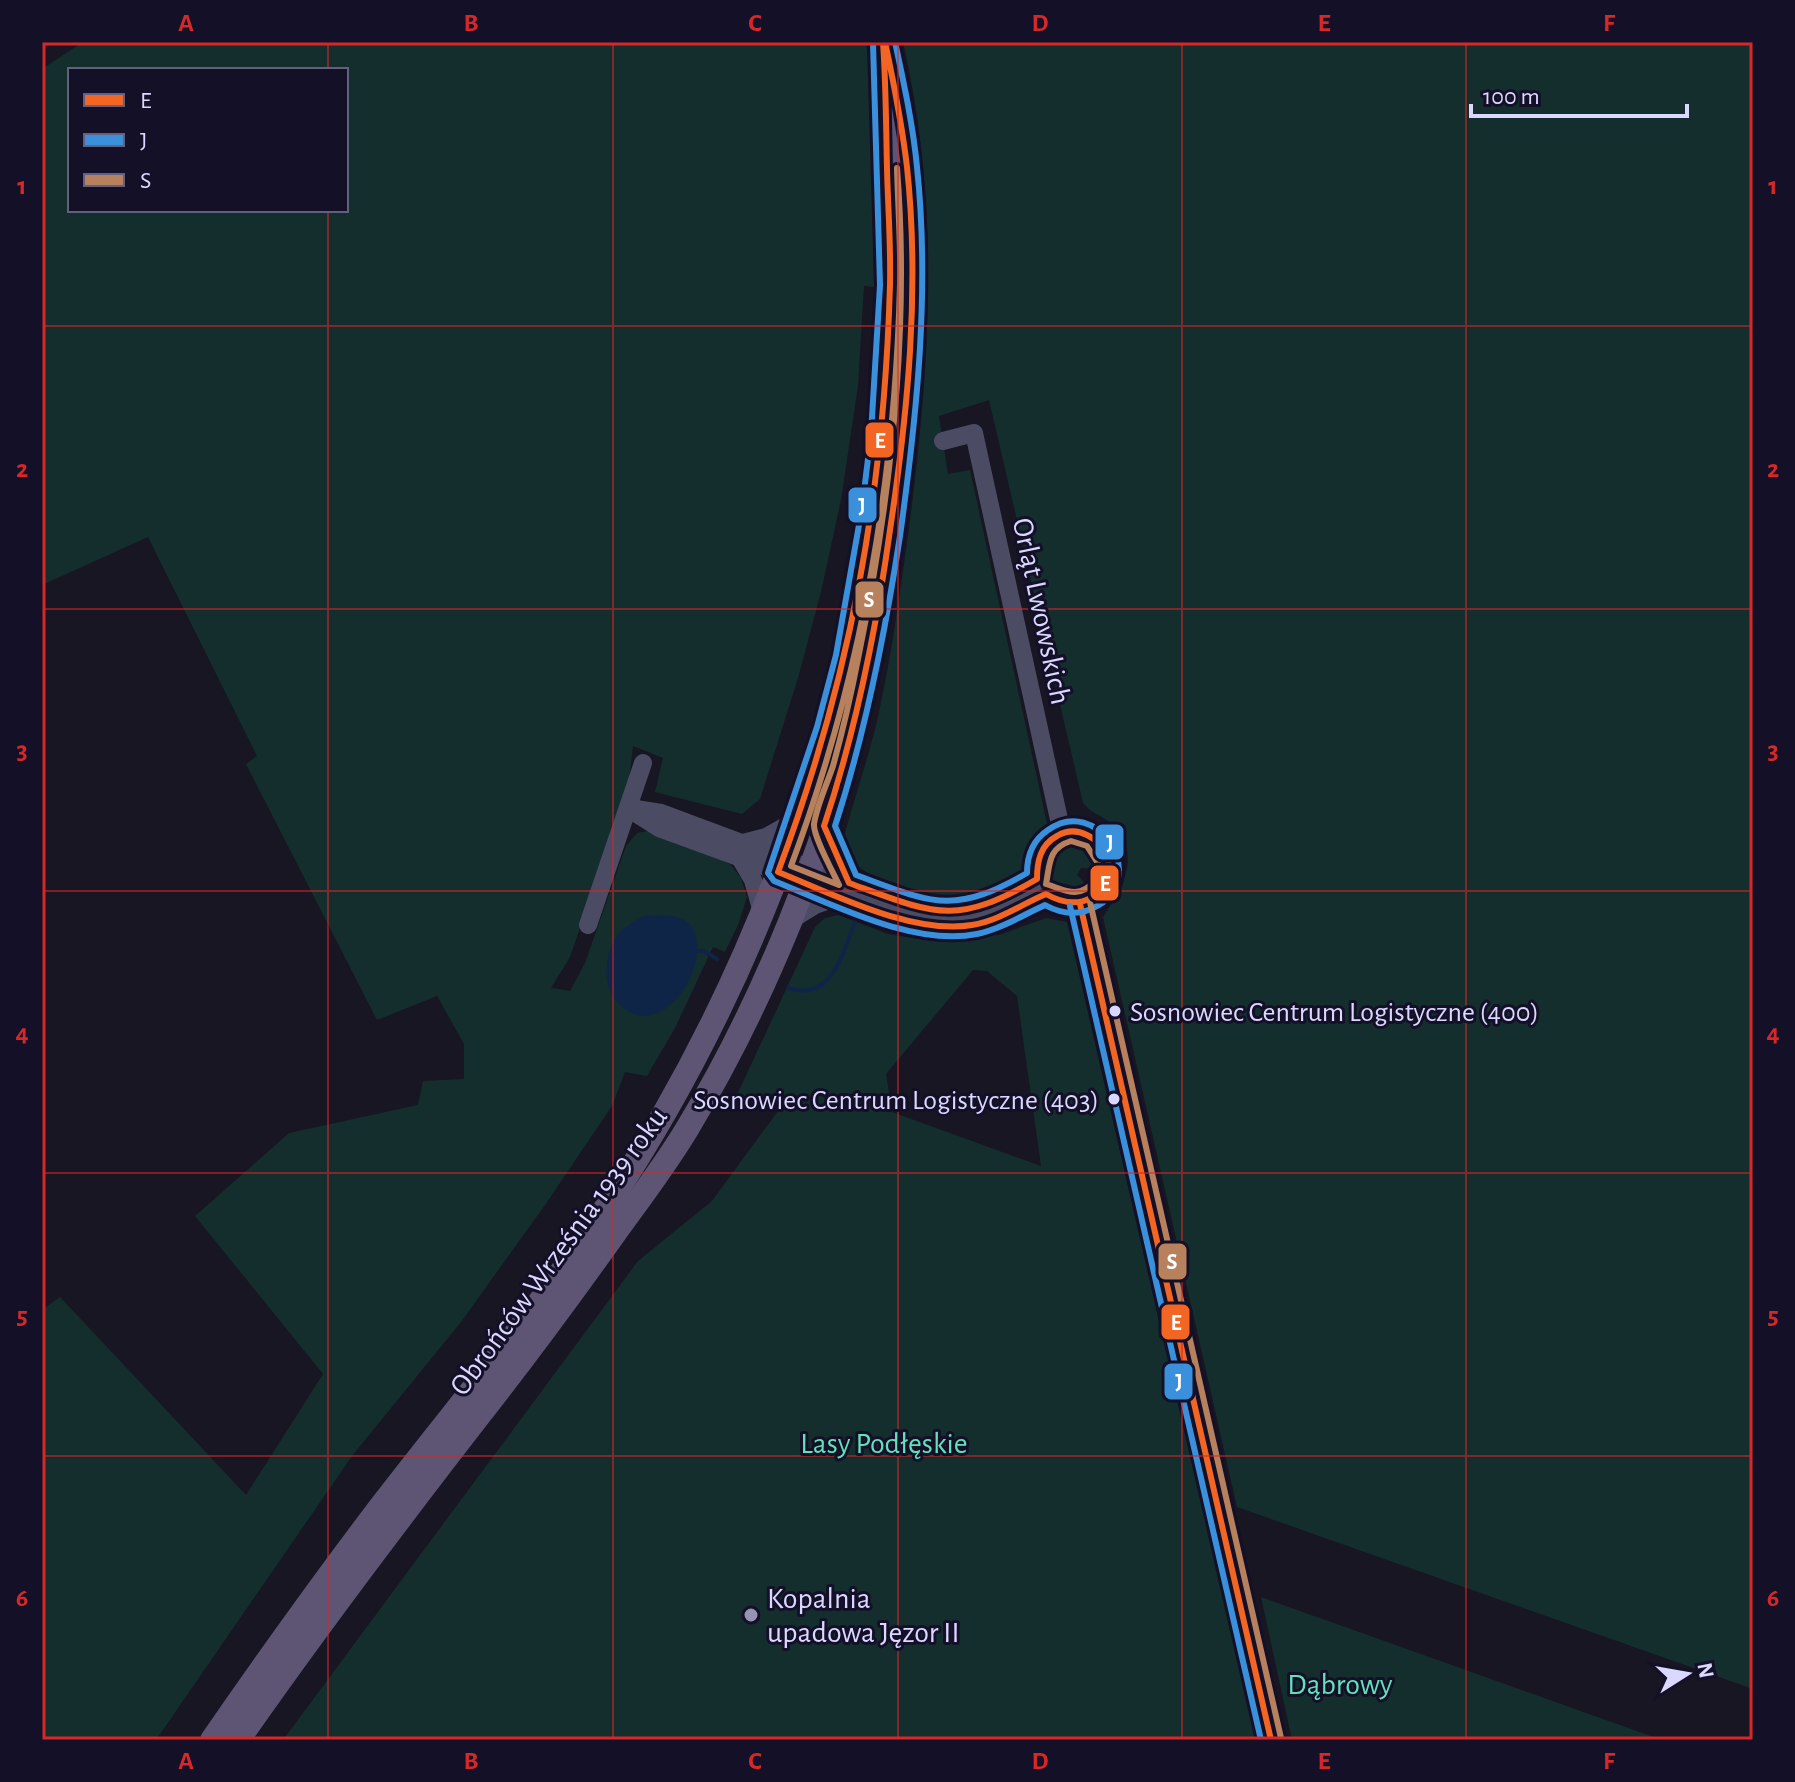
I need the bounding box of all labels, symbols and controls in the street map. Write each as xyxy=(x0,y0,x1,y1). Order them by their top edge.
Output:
text: A xyxy=(178,10,194,36)
text: B xyxy=(463,10,479,36)
text: C xyxy=(748,10,762,36)
text: D xyxy=(1031,10,1049,36)
text: E xyxy=(1317,10,1331,36)
text: F xyxy=(1603,10,1616,36)
legend xyxy=(68,68,348,212)
scale bar xyxy=(1471,68,1687,118)
text: 100 m xyxy=(1483,85,1540,109)
text: E xyxy=(140,89,152,113)
text: J xyxy=(140,129,147,153)
text: S xyxy=(140,169,151,193)
text: 1 xyxy=(17,173,27,199)
text: 1 xyxy=(1768,173,1778,199)
line badge: E xyxy=(864,421,895,459)
text: E xyxy=(874,430,886,452)
text: 2 xyxy=(16,456,28,482)
text: 2 xyxy=(1767,456,1779,482)
line badge: J xyxy=(847,486,878,524)
text: J xyxy=(858,495,866,517)
street label: Orląt Lwowskich xyxy=(1007,515,1075,707)
line badge: S xyxy=(854,580,885,619)
text: S xyxy=(864,589,875,611)
text: 3 xyxy=(16,738,28,764)
text: 3 xyxy=(1767,738,1779,764)
line badge: J xyxy=(1094,823,1125,861)
text: J xyxy=(1106,832,1114,854)
line badge: E xyxy=(1089,864,1120,902)
text: E xyxy=(1099,873,1111,895)
place label: Sosnowiec Centrum Logistyczne (400) xyxy=(1130,999,1539,1027)
marker: Sosnowiec Centrum Logistyczne (400) xyxy=(1107,1003,1123,1019)
text: 4 xyxy=(15,1020,29,1046)
text: 4 xyxy=(1766,1020,1780,1046)
place label: Sosnowiec Centrum Logistyczne (403) xyxy=(693,1087,1099,1115)
marker: Sosnowiec Centrum Logistyczne (403) xyxy=(1106,1091,1122,1107)
street label: Obrońców Września 1939 roku xyxy=(445,1102,673,1401)
line badge: S xyxy=(1157,1242,1188,1281)
text: S xyxy=(1167,1251,1178,1273)
text: 5 xyxy=(16,1303,28,1329)
line badge: E xyxy=(1160,1303,1191,1341)
text: 5 xyxy=(1767,1303,1779,1329)
text: E xyxy=(1170,1312,1182,1334)
line badge: J xyxy=(1163,1362,1194,1401)
text: J xyxy=(1175,1371,1183,1393)
park label: Lasy Podłęskie xyxy=(800,1429,968,1459)
place label: Kopalnia upadowa Jęzor II xyxy=(767,1584,959,1648)
text: 6 xyxy=(16,1585,28,1611)
text: 6 xyxy=(1767,1585,1779,1611)
marker: Kopalnia upadowa Jęzor II xyxy=(742,1606,760,1624)
north arrow xyxy=(1647,1634,1727,1714)
text: N xyxy=(1693,1661,1718,1680)
park label: Dąbrowy xyxy=(1287,1670,1393,1700)
text: A xyxy=(178,1748,194,1774)
text: B xyxy=(463,1748,479,1774)
text: C xyxy=(748,1748,762,1774)
text: D xyxy=(1031,1748,1049,1774)
text: E xyxy=(1317,1748,1331,1774)
text: F xyxy=(1603,1748,1616,1774)

